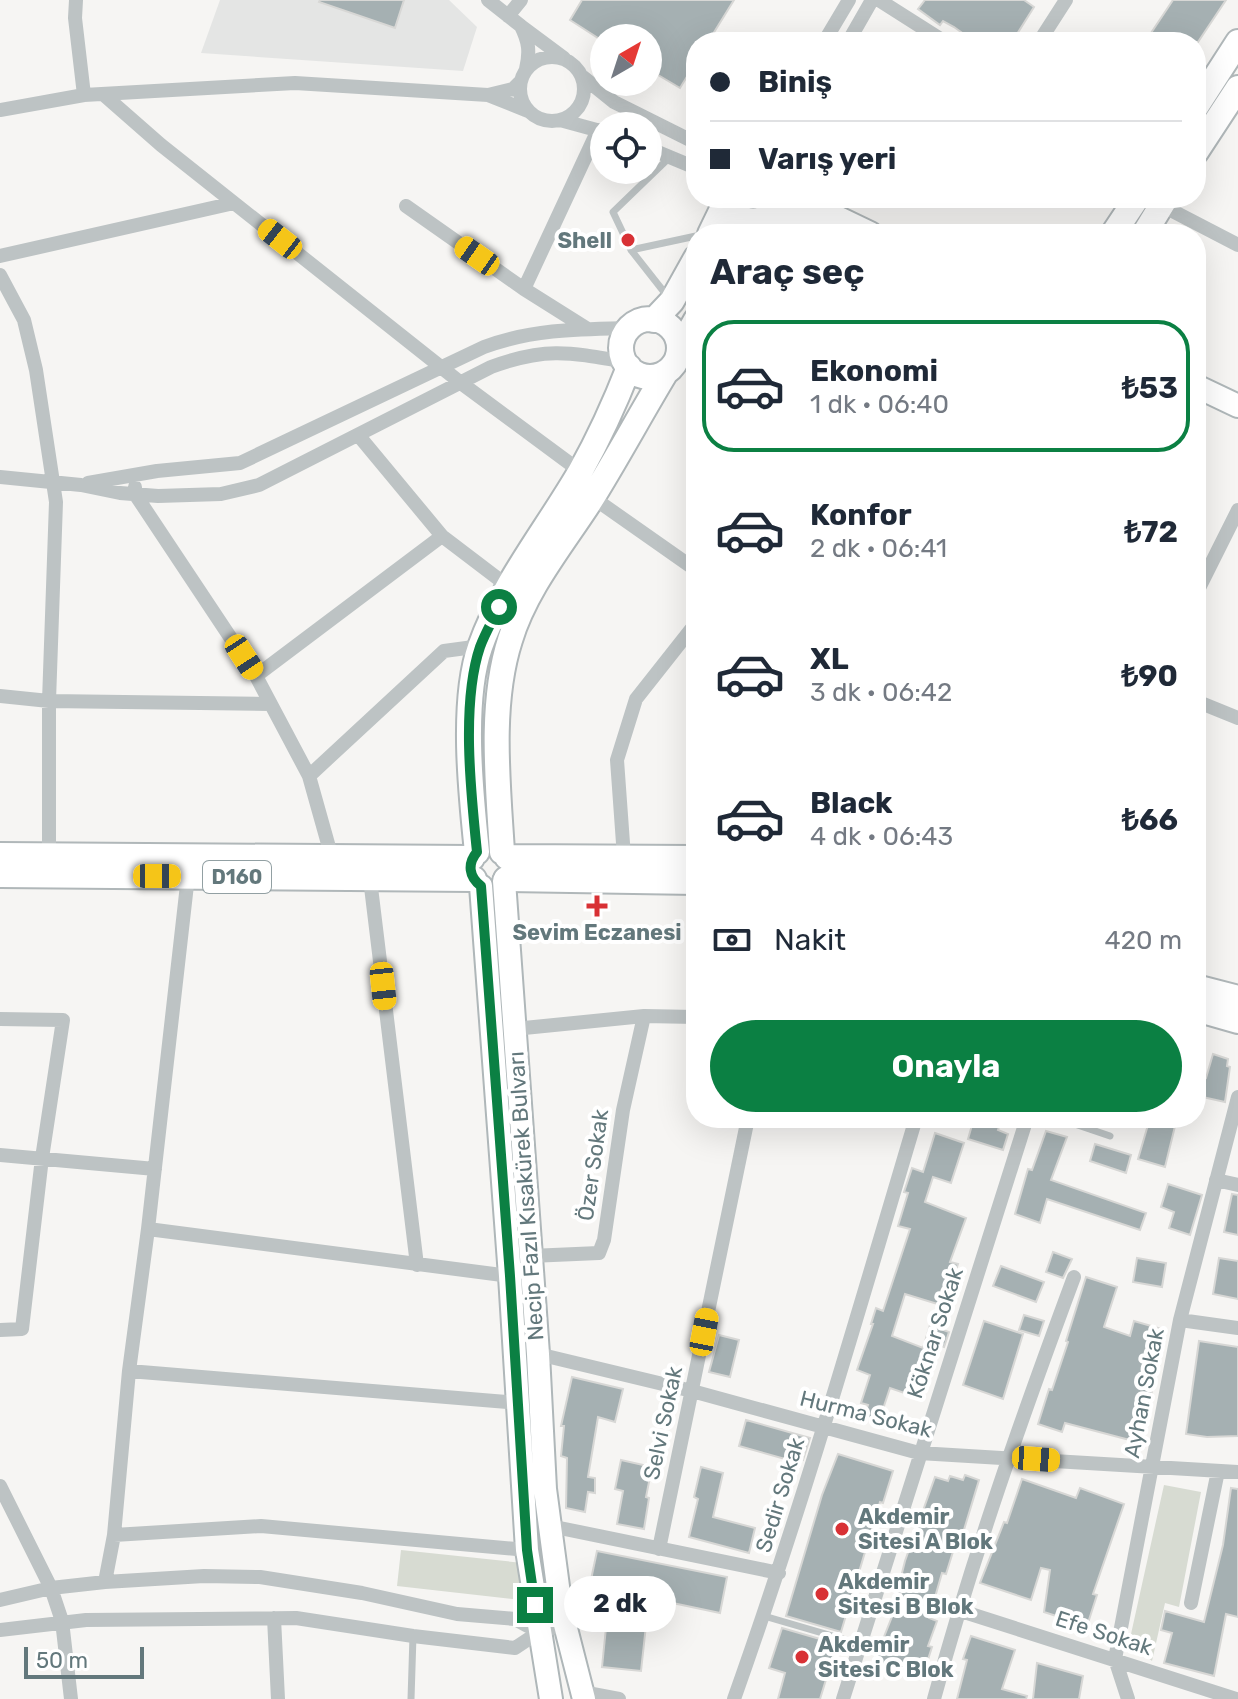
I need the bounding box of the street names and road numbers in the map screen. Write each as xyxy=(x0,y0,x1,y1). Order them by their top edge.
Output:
road number: D160 xyxy=(203,861,271,893)
street label: Necip Fazıl Kısakürek Bulvarı xyxy=(502,1051,550,1341)
street label: Özer Sokak xyxy=(572,1107,614,1223)
street label: Köknar Sokak xyxy=(901,1263,969,1402)
street label: Ayhan Sokak xyxy=(1118,1325,1170,1460)
street label: Selvi Sokak xyxy=(638,1363,688,1482)
street label: Hurma Sokak xyxy=(797,1385,936,1444)
street label: Sedir Sokak xyxy=(750,1434,810,1556)
street label: Efe Sokak xyxy=(1052,1605,1156,1661)

